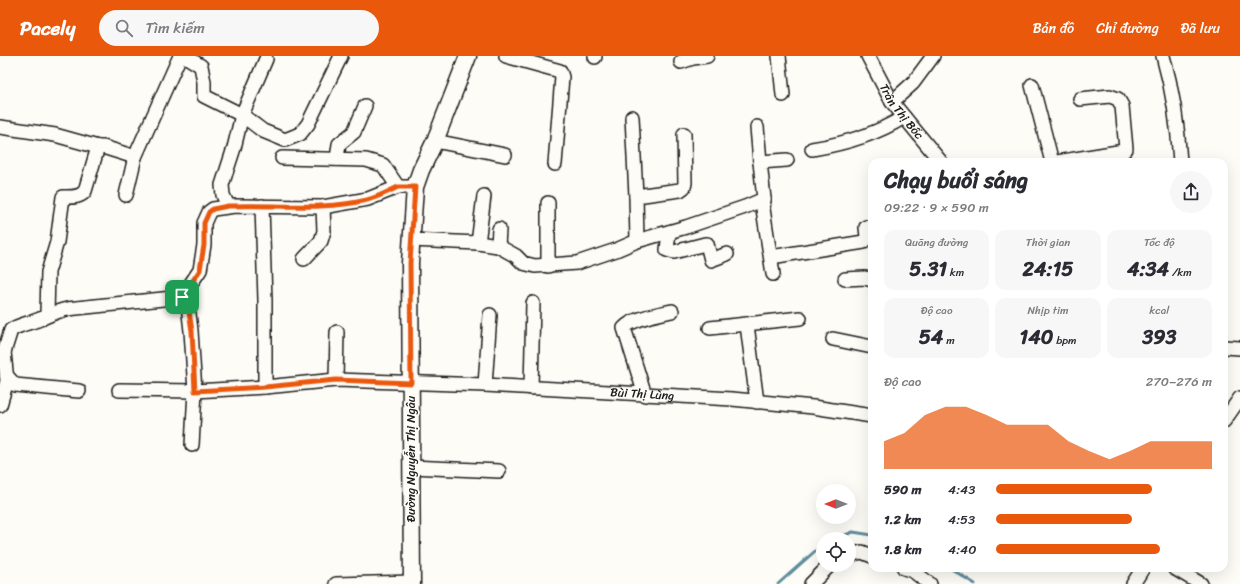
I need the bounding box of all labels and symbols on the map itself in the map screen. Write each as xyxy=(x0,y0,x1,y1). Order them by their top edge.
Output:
street label: Trần Thị Bốc xyxy=(873,80,929,144)
pin xyxy=(165,280,199,314)
street label: Bùi Thị Lùng xyxy=(610,381,675,407)
street label: Đường Nguyễn Thị Ngâu xyxy=(400,395,422,522)
north arrow xyxy=(816,484,856,524)

